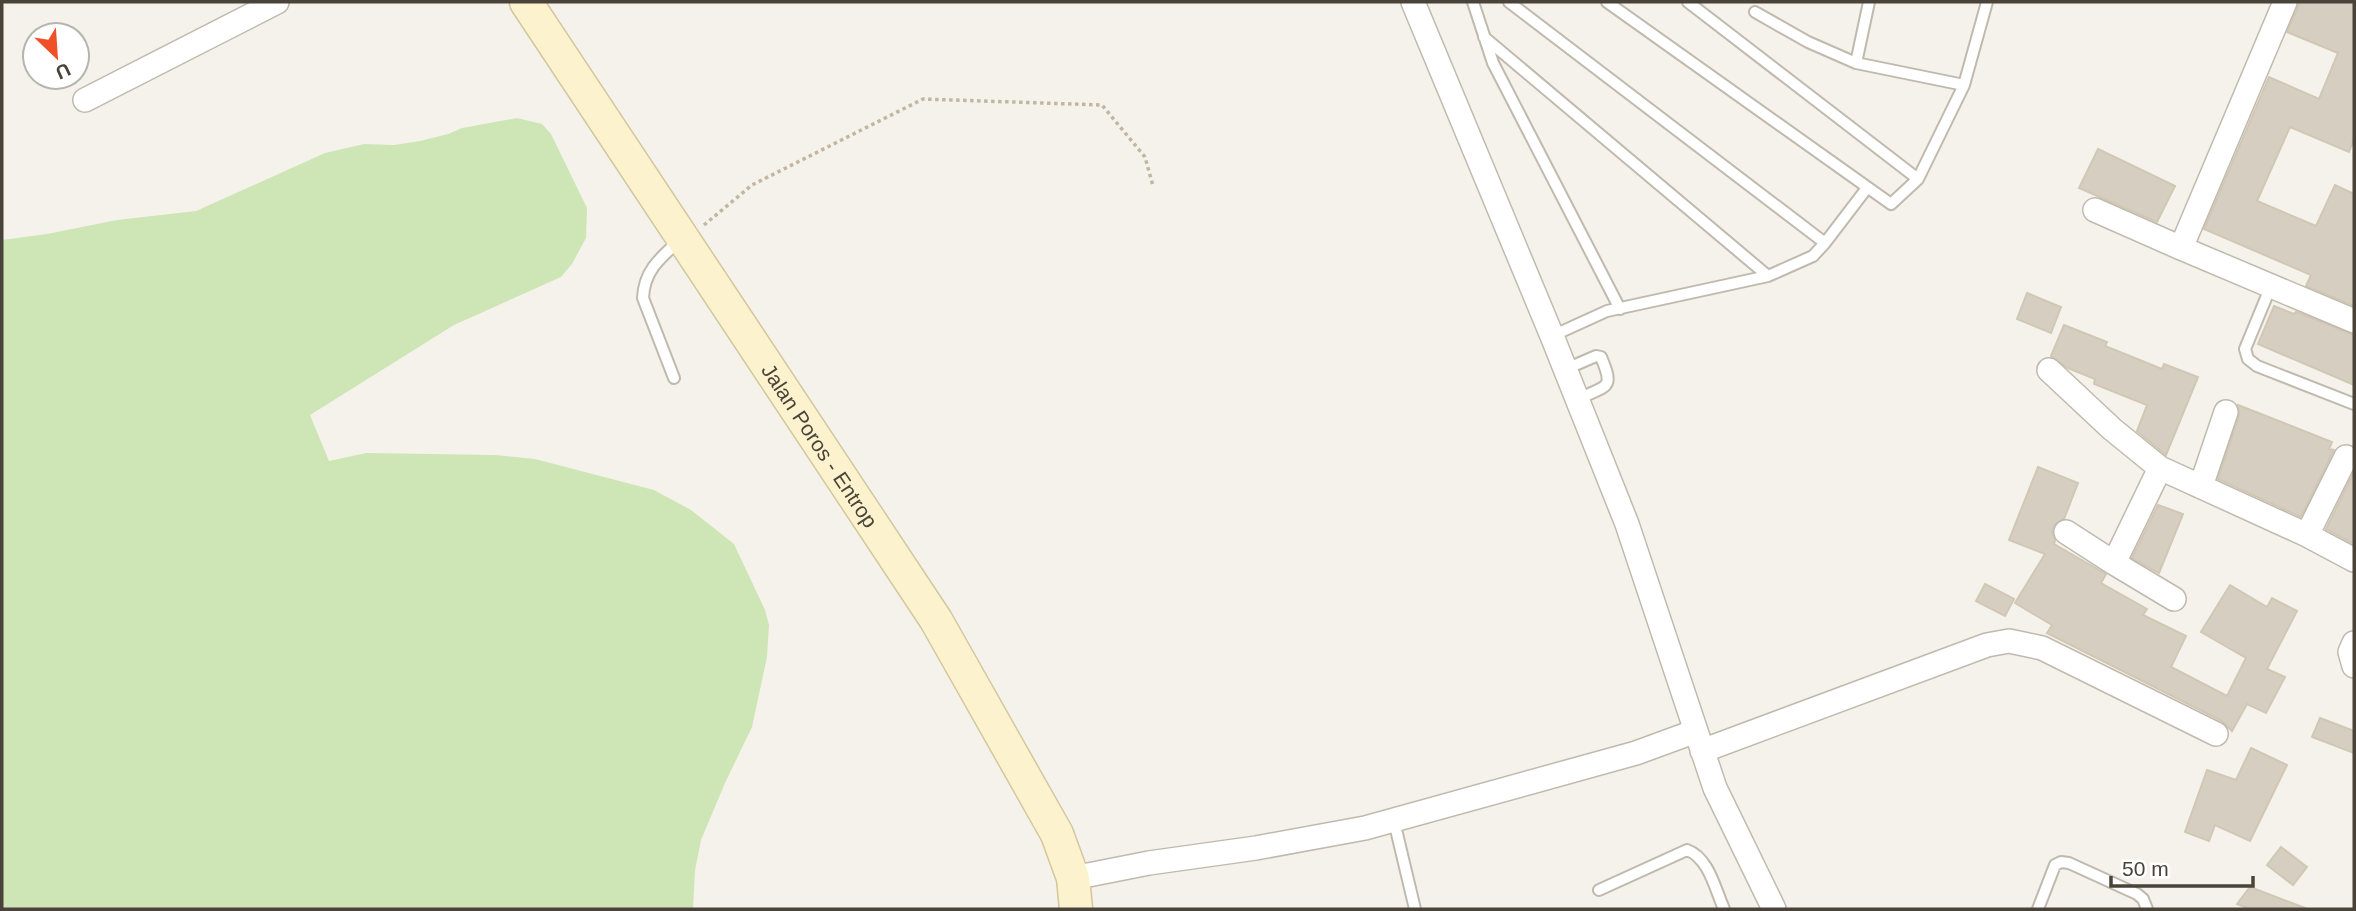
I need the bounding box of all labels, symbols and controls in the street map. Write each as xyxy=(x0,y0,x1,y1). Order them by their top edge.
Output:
north arrow xyxy=(21,21,91,91)
text: U xyxy=(52,59,74,83)
street label: Jalan Poros - Entrop xyxy=(758,359,883,531)
scale bar xyxy=(2111,844,2253,888)
text: 50 m xyxy=(2122,857,2169,880)

